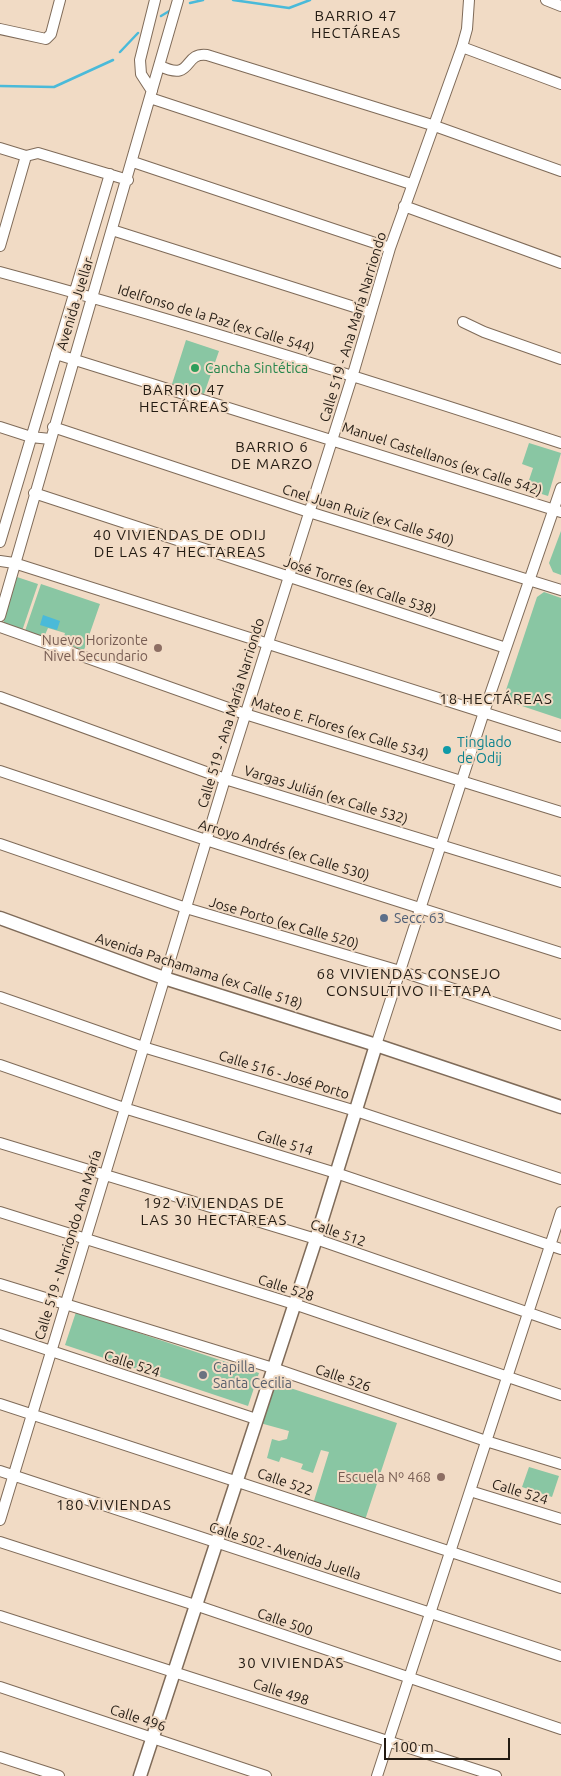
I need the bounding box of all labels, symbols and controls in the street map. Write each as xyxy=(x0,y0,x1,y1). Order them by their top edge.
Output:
district label: BARRIO 47 HECTÁREAS xyxy=(310,7,402,42)
street label: Calle 519 - Ana María Narriondo xyxy=(316,230,390,424)
street label: Avenida Juellar xyxy=(53,256,97,352)
street label: Idelfonso de la Paz (ex Calle 544) xyxy=(116,281,316,357)
place label: Cancha Sintética xyxy=(205,360,308,376)
marker: Cancha Sintética xyxy=(189,362,201,374)
district label: BARRIO 47 HECTÁREAS xyxy=(138,381,230,416)
street label: Manuel Castellanos (ex Calle 542) xyxy=(340,419,544,499)
district label: BARRIO 6 DE MARZO xyxy=(230,438,314,473)
street label: Cnel Juan Ruiz (ex Calle 540) xyxy=(280,481,456,549)
district label: 40 VIVIENDAS DE ODIJ DE LAS 47 HECTAREAS xyxy=(91,526,269,561)
street label: José Torres (ex Calle 538) xyxy=(282,553,438,619)
street label: Calle 519 - Ana María Narriondo xyxy=(194,616,268,810)
place label: Nuevo Horizonte Nivel Secundario xyxy=(42,632,148,664)
marker: Nuevo Horizonte Nivel Secundario xyxy=(152,642,164,654)
district label: 18 HECTÁREAS xyxy=(438,690,554,708)
street label: Mateo E. Flores (ex Calle 534) xyxy=(249,693,431,763)
place label: Tinglado de Odij xyxy=(457,734,512,766)
marker: Tinglado de Odij xyxy=(441,744,453,756)
street label: Vargas Julián (ex Calle 532) xyxy=(242,762,410,828)
street label: Arroyo Andrés (ex Calle 530) xyxy=(196,816,372,884)
street label: Jose Porto (ex Calle 520) xyxy=(207,894,361,952)
place label: Secc. 63 xyxy=(394,910,445,926)
marker: Secc. 63 xyxy=(378,912,390,924)
street label: Avenida Pachamama (ex Calle 518) xyxy=(93,930,305,1012)
district label: 68 VIVIENDAS CONSEJO CONSULTIVO II ETAPA xyxy=(314,965,504,1000)
street label: Calle 516 - José Porto xyxy=(217,1047,351,1103)
street label: Calle 514 xyxy=(255,1127,315,1159)
street label: Calle 519 - Narriondo Ana María xyxy=(31,1148,105,1342)
district label: 192 VIVIENDAS DE LAS 30 HECTAREAS xyxy=(139,1194,289,1229)
street label: Calle 512 xyxy=(308,1216,368,1250)
street label: Calle 528 xyxy=(256,1271,316,1305)
street label: Calle 524 xyxy=(102,1347,162,1381)
place label: Capilla Santa Cecilia xyxy=(213,1359,292,1391)
street label: Calle 526 xyxy=(313,1361,373,1395)
marker: Capilla Santa Cecilia xyxy=(197,1369,209,1381)
street label: Calle 522 xyxy=(255,1465,315,1499)
place label: Escuela Nº 468 xyxy=(338,1469,431,1485)
marker: Escuela Nº 468 xyxy=(435,1471,447,1483)
street label: Calle 524 xyxy=(490,1476,550,1508)
district label: 180 VIVIENDAS xyxy=(54,1496,174,1514)
street label: Calle 502 - Avenida Juella xyxy=(207,1518,363,1584)
street label: Calle 500 xyxy=(255,1605,315,1639)
district label: 30 VIVIENDAS xyxy=(236,1654,346,1672)
street label: Calle 498 xyxy=(251,1675,311,1709)
street label: Calle 496 xyxy=(108,1701,168,1735)
scale bar xyxy=(386,1728,512,1760)
text: 100 m xyxy=(392,1738,434,1755)

